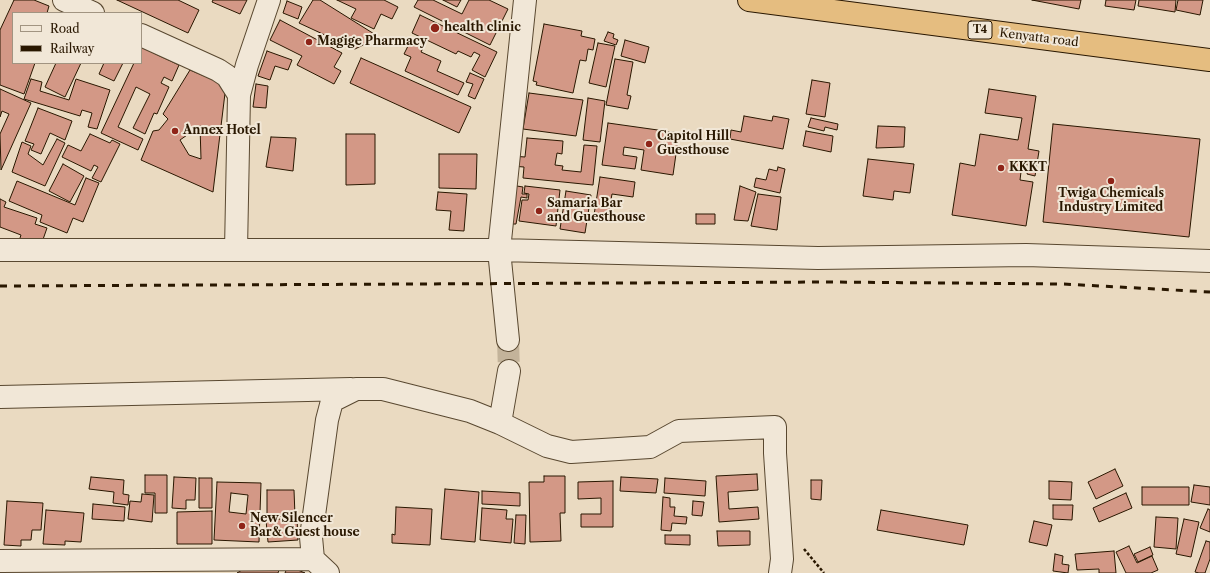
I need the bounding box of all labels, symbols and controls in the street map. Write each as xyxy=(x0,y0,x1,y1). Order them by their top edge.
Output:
legend xyxy=(12,12,142,64)
text: Road xyxy=(50,21,80,36)
place label: health clinic xyxy=(444,21,521,35)
road number: T4 xyxy=(968,21,992,39)
marker: health clinic xyxy=(429,22,441,34)
street label: Kenyatta road xyxy=(999,26,1079,50)
place label: Magige Pharmacy xyxy=(317,35,427,49)
marker: Magige Pharmacy xyxy=(304,37,314,47)
text: Railway xyxy=(50,41,95,56)
place label: Annex Hotel xyxy=(183,124,261,138)
marker: Annex Hotel xyxy=(170,126,180,136)
place label: Capitol Hill Guesthouse xyxy=(657,130,729,158)
marker: Capitol Hill Guesthouse xyxy=(644,139,654,149)
place label: KKKT xyxy=(1009,161,1047,175)
marker: KKKT xyxy=(996,163,1006,173)
marker: Twiga Chemicals Industry Limited xyxy=(1106,176,1116,186)
place label: Twiga Chemicals Industry Limited xyxy=(1058,187,1164,215)
place label: Samaria Bar and Guesthouse xyxy=(547,197,645,225)
marker: Samaria Bar and Guesthouse xyxy=(534,206,544,216)
place label: New Silencer Bar& Guest house xyxy=(250,512,360,540)
marker: New Silencer Bar& Guest house xyxy=(237,521,247,531)

